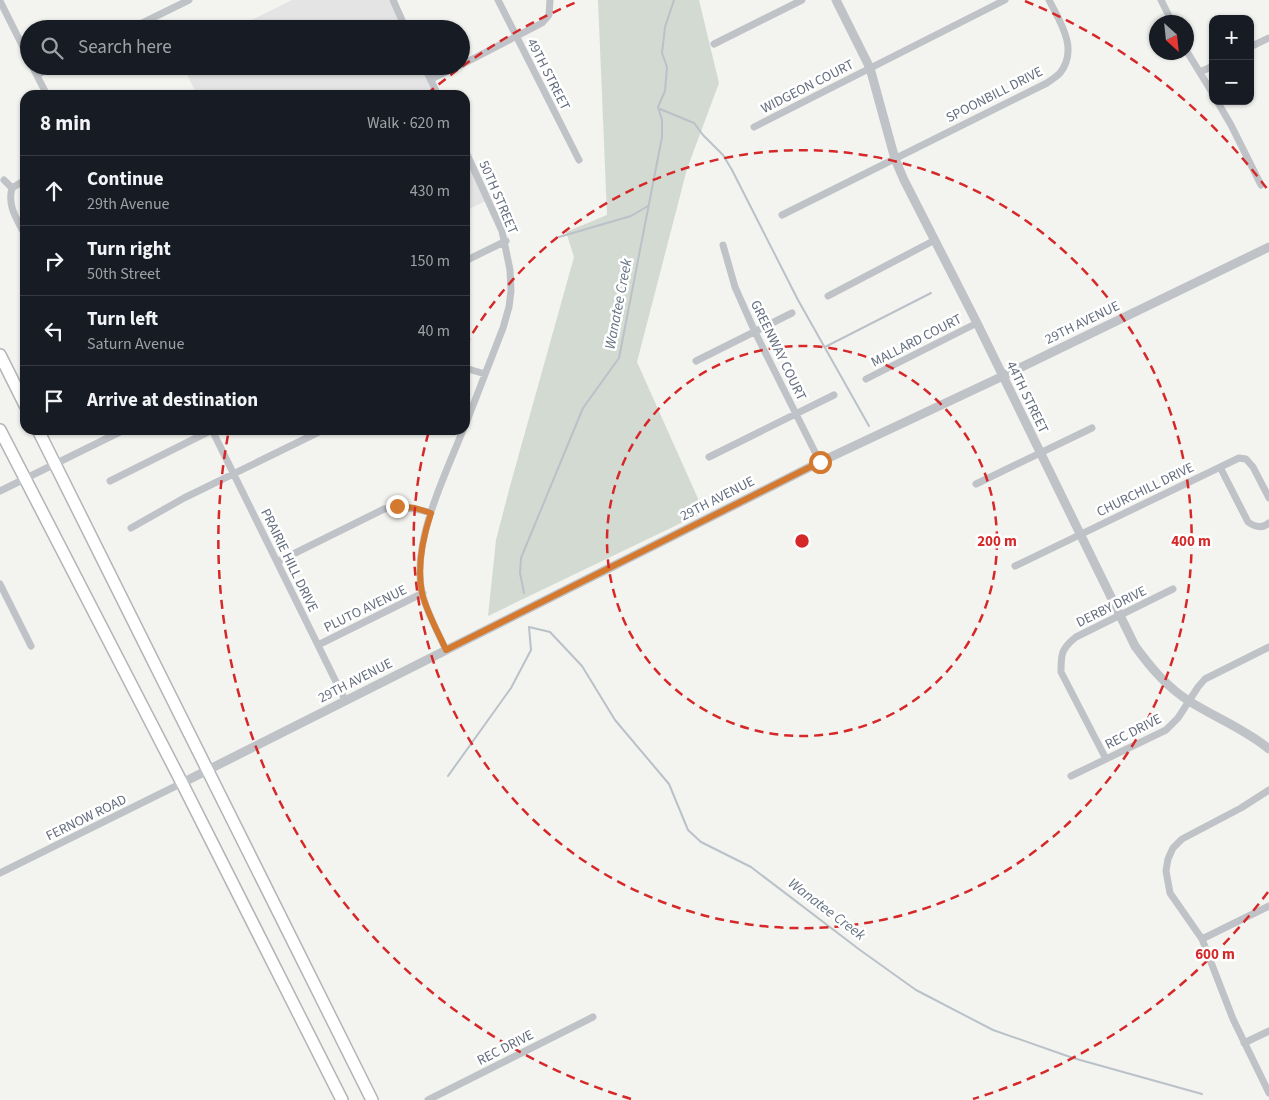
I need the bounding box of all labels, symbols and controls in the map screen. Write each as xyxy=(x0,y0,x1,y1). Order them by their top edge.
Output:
north arrow xyxy=(1149,15,1194,60)
map controls xyxy=(1209,15,1254,105)
button: + xyxy=(1209,15,1254,60)
search box xyxy=(20,20,470,75)
icon: search xyxy=(38,34,66,62)
text: Search here xyxy=(78,34,172,61)
street label: 49TH STREET xyxy=(521,35,575,114)
street label: WIDGEON COURT xyxy=(758,55,858,119)
button: − xyxy=(1209,60,1254,105)
street label: SPOONBILL DRIVE xyxy=(943,62,1046,128)
text: 8 min xyxy=(40,108,91,138)
text: Walk · 620 m xyxy=(367,112,450,134)
street label: 50TH STREET xyxy=(474,157,523,238)
text: Continue xyxy=(87,166,164,193)
icon: ahead xyxy=(40,177,68,205)
text: 430 m xyxy=(410,180,450,202)
text: 29th Avenue xyxy=(87,193,170,215)
text: Turn right xyxy=(87,236,171,263)
icon: right xyxy=(40,247,68,275)
text: 150 m xyxy=(410,250,450,272)
water label: Wanatee Creek xyxy=(599,256,638,351)
text: 50th Street xyxy=(87,263,160,285)
street label: 29TH AVENUE xyxy=(1042,296,1123,350)
street label: GREENWAY COURT xyxy=(745,297,811,404)
text: Turn left xyxy=(87,306,158,333)
street label: MALLARD COURT xyxy=(868,309,966,372)
icon: left xyxy=(40,317,68,345)
text: 40 m xyxy=(418,320,450,342)
text: Saturn Avenue xyxy=(87,333,184,355)
street label: 44TH STREET xyxy=(1001,358,1053,437)
icon: arrive xyxy=(40,387,68,415)
text: Arrive at destination xyxy=(87,387,258,414)
route start xyxy=(809,451,832,474)
street label: CHURCHILL DRIVE xyxy=(1093,458,1198,522)
street label: 29TH AVENUE xyxy=(677,472,758,526)
route end xyxy=(386,495,409,518)
street label: PRAIRIE HILL DRIVE xyxy=(255,505,323,616)
text: 200 m xyxy=(977,531,1017,552)
text: 400 m xyxy=(1171,531,1211,552)
centre of rings xyxy=(793,532,811,550)
street label: PLUTO AVENUE xyxy=(321,580,410,638)
street label: DERBY DRIVE xyxy=(1073,581,1150,633)
street label: 29TH AVENUE xyxy=(315,654,396,708)
street label: REC DRIVE xyxy=(1102,709,1165,755)
street label: FERNOW ROAD xyxy=(43,790,130,846)
water label: Wanatee Creek xyxy=(784,873,870,946)
text: 600 m xyxy=(1195,944,1235,965)
street label: REC DRIVE xyxy=(474,1025,537,1071)

